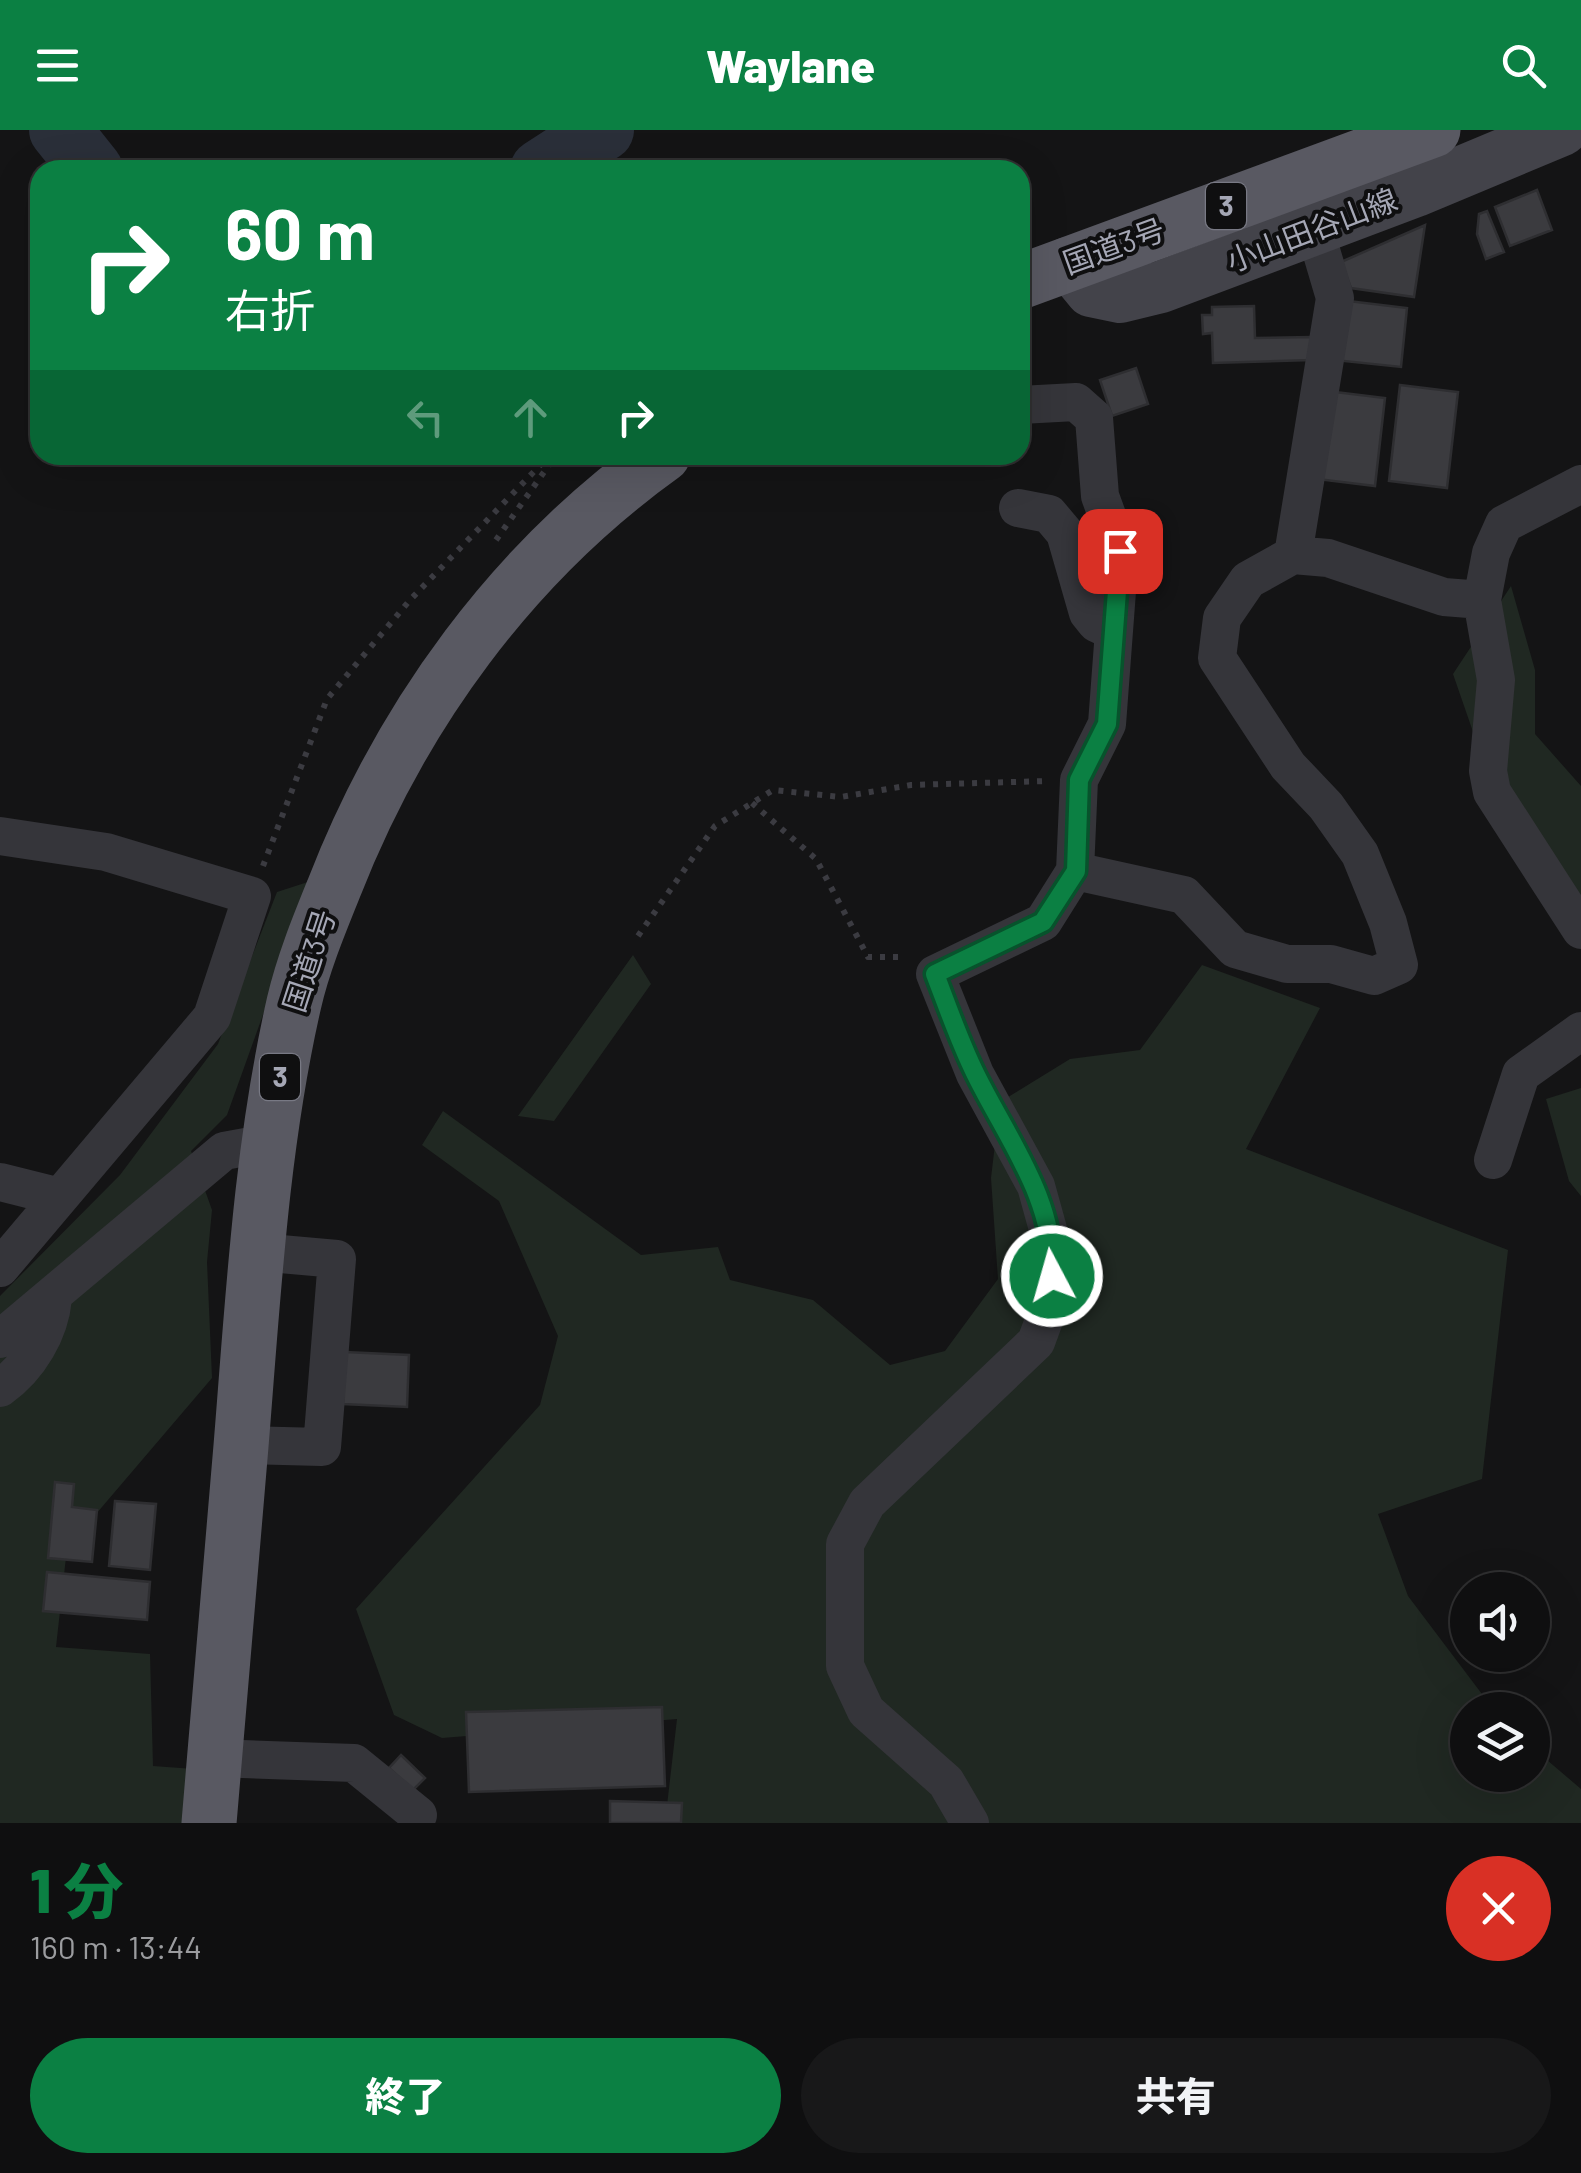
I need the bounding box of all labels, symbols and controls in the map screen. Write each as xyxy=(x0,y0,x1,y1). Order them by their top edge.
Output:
icon: menu xyxy=(30,38,85,93)
text: Waylane xyxy=(706,38,875,92)
icon: search xyxy=(1496,38,1551,93)
street label: 小山田谷山線 xyxy=(1221,180,1402,278)
road number: 3 xyxy=(1206,183,1246,229)
text: 60 m xyxy=(225,190,375,274)
icon: right xyxy=(60,200,190,330)
street label: 国道3号 xyxy=(1058,210,1169,280)
text: 右折 xyxy=(225,282,315,336)
icon: left xyxy=(398,390,453,445)
icon: ahead xyxy=(503,390,558,445)
icon: right xyxy=(608,390,663,445)
pin xyxy=(1078,509,1163,594)
icon: arrive xyxy=(1093,524,1148,579)
street label: 国道3号 xyxy=(275,905,342,1016)
road number: 3 xyxy=(260,1054,300,1100)
position arrow xyxy=(1000,1224,1104,1328)
map controls xyxy=(1450,1572,1550,1792)
button: sound xyxy=(1450,1572,1550,1672)
button: layers xyxy=(1450,1692,1550,1792)
text: 1 分 xyxy=(30,1853,123,1925)
button: close xyxy=(1446,1856,1551,1961)
text: 160 m · 13:44 xyxy=(30,1927,202,1965)
button: 終了 xyxy=(30,2038,781,2153)
button: 共有 xyxy=(801,2038,1551,2153)

